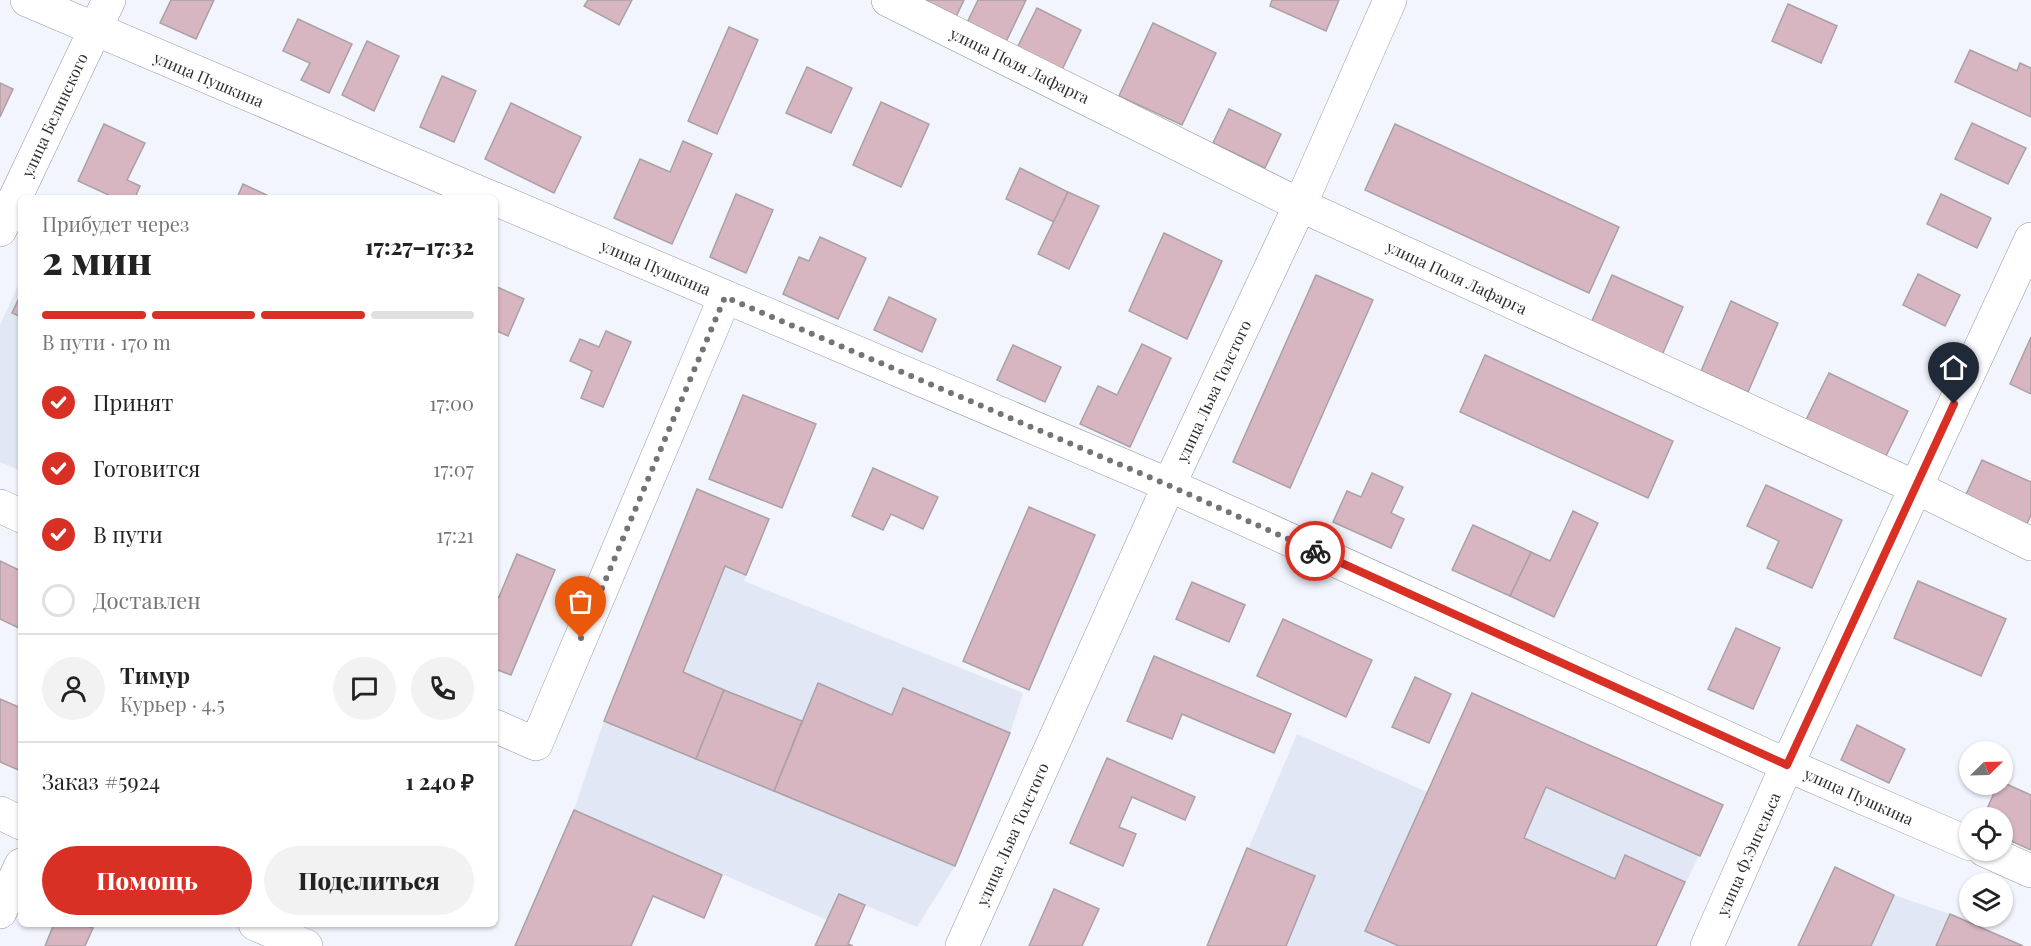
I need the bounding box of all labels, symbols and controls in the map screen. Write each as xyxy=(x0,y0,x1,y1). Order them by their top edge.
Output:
street label: улица Поля Лафарга xyxy=(946,22,1093,108)
street label: улица Пушкина xyxy=(150,46,267,112)
street label: улица Белинского xyxy=(16,49,92,181)
text: Прибудет через xyxy=(42,210,189,237)
text: 17:27–17:32 xyxy=(365,231,474,261)
text: 2 мин xyxy=(42,233,152,285)
street label: улица Пушкина xyxy=(597,234,714,300)
street label: улица Поля Лафарга xyxy=(1383,235,1531,319)
street label: улица Льва Толстого xyxy=(1170,316,1255,466)
text: В пути · 170 m xyxy=(42,328,171,355)
pin xyxy=(1928,342,1979,404)
icon: home xyxy=(1937,351,1970,384)
icon: check xyxy=(42,386,75,419)
text: Принят xyxy=(93,387,173,417)
text: 17:00 xyxy=(429,389,474,416)
icon: check xyxy=(42,452,75,485)
text: Готовится xyxy=(93,453,200,483)
text: 17:07 xyxy=(433,455,474,482)
icon: check xyxy=(42,518,75,551)
text: В пути xyxy=(93,519,163,549)
text: 17:21 xyxy=(436,521,474,548)
courier xyxy=(1285,521,1345,581)
icon: bike xyxy=(1299,535,1332,568)
pin xyxy=(555,576,606,638)
text: Доставлен xyxy=(93,585,201,615)
icon: bag xyxy=(564,585,597,618)
button: person xyxy=(42,657,105,720)
button: chat xyxy=(333,657,396,720)
button: phone xyxy=(411,657,474,720)
text: Тимур xyxy=(120,660,190,690)
text: Курьер · 4.5 xyxy=(120,690,225,717)
north arrow xyxy=(1959,741,2013,795)
map controls xyxy=(1959,741,2013,927)
street label: улица Льва Толстого xyxy=(971,759,1053,910)
street label: улица Пушкина xyxy=(1800,762,1917,830)
text: Заказ #5924 xyxy=(42,766,160,796)
text: 1 240 ₽ xyxy=(405,766,474,796)
street label: улица Ф.Энгельса xyxy=(1711,789,1785,920)
button: locate xyxy=(1959,807,2013,861)
button: Помощь xyxy=(42,846,252,915)
button: Поделиться xyxy=(264,846,474,915)
button: layers xyxy=(1959,873,2013,927)

